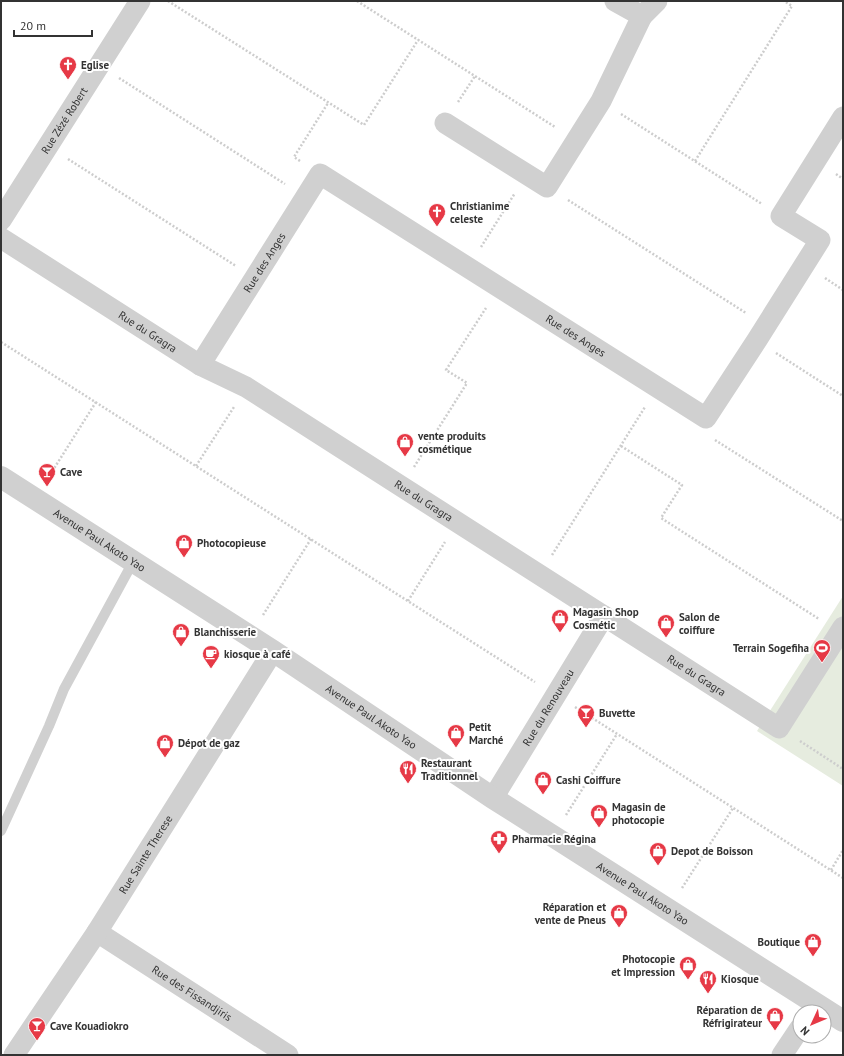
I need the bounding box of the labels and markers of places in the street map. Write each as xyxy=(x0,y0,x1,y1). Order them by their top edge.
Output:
church icon: Eglise xyxy=(58,55,78,80)
place label: Eglise xyxy=(81,58,109,72)
place label: Christianime celeste xyxy=(450,199,510,226)
church icon: Christianime celeste xyxy=(427,202,447,227)
place label: vente produits cosmétique xyxy=(417,429,486,456)
shop icon: vente produits cosmétique xyxy=(395,432,415,457)
bar icon: Cave xyxy=(37,462,57,487)
place label: Cave xyxy=(60,465,83,479)
shop icon: Photocopieuse xyxy=(174,533,194,558)
place label: Photocopieuse xyxy=(197,536,266,550)
place label: Magasin Shop Cosmétic xyxy=(573,605,639,632)
shop icon: Magasin Shop Cosmétic xyxy=(550,608,570,633)
place label: Salon de coiffure xyxy=(679,610,720,637)
shop icon: Salon de coiffure xyxy=(656,613,676,638)
shop icon: Blanchisserie xyxy=(171,622,191,647)
place label: Blanchisserie xyxy=(194,625,257,639)
sports icon: Terrain Sogefiha xyxy=(812,638,832,663)
place label: Terrain Sogefiha xyxy=(733,641,809,655)
cafe icon: kiosque à café xyxy=(201,644,221,669)
place label: kiosque à café xyxy=(224,647,291,661)
bar icon: Buvette xyxy=(576,703,596,728)
place label: Buvette xyxy=(599,706,636,720)
place label: Petit Marché xyxy=(469,720,504,747)
shop icon: Petit Marché xyxy=(446,723,466,748)
shop icon: Dépot de gaz xyxy=(155,733,175,758)
place label: Dépot de gaz xyxy=(178,736,240,750)
place label: Restaurant Traditionnel xyxy=(421,756,479,783)
restaurant icon: Restaurant Traditionnel xyxy=(398,759,418,784)
shop icon: Cashi Coiffure xyxy=(533,770,553,795)
place label: Cashi Coiffure xyxy=(556,773,621,787)
place label: Magasin de photocopie xyxy=(612,800,666,827)
shop icon: Magasin de photocopie xyxy=(589,803,609,828)
pharmacy icon: Pharmacie Régina xyxy=(489,829,509,854)
place label: Pharmacie Régina xyxy=(512,832,596,846)
shop icon: Depot de Boisson xyxy=(648,841,668,866)
place label: Depot de Boisson xyxy=(671,844,753,858)
place label: Réparation et vente de Pneus xyxy=(534,900,606,927)
shop icon: Réparation et vente de Pneus xyxy=(609,903,629,928)
shop icon: Boutique xyxy=(803,932,823,957)
place label: Boutique xyxy=(757,935,800,949)
place label: Photocopie et Impression xyxy=(611,952,675,979)
shop icon: Photocopie et Impression xyxy=(678,955,698,980)
restaurant icon: Kiosque xyxy=(698,969,718,994)
place label: Kiosque xyxy=(721,972,759,986)
place label: Réparation de Réfrigirateur xyxy=(697,1003,762,1030)
shop icon: Réparation de Réfrigirateur xyxy=(765,1006,785,1031)
bar icon: Cave Kouadiokro xyxy=(27,1016,47,1041)
place label: Cave Kouadiokro xyxy=(50,1019,129,1033)

